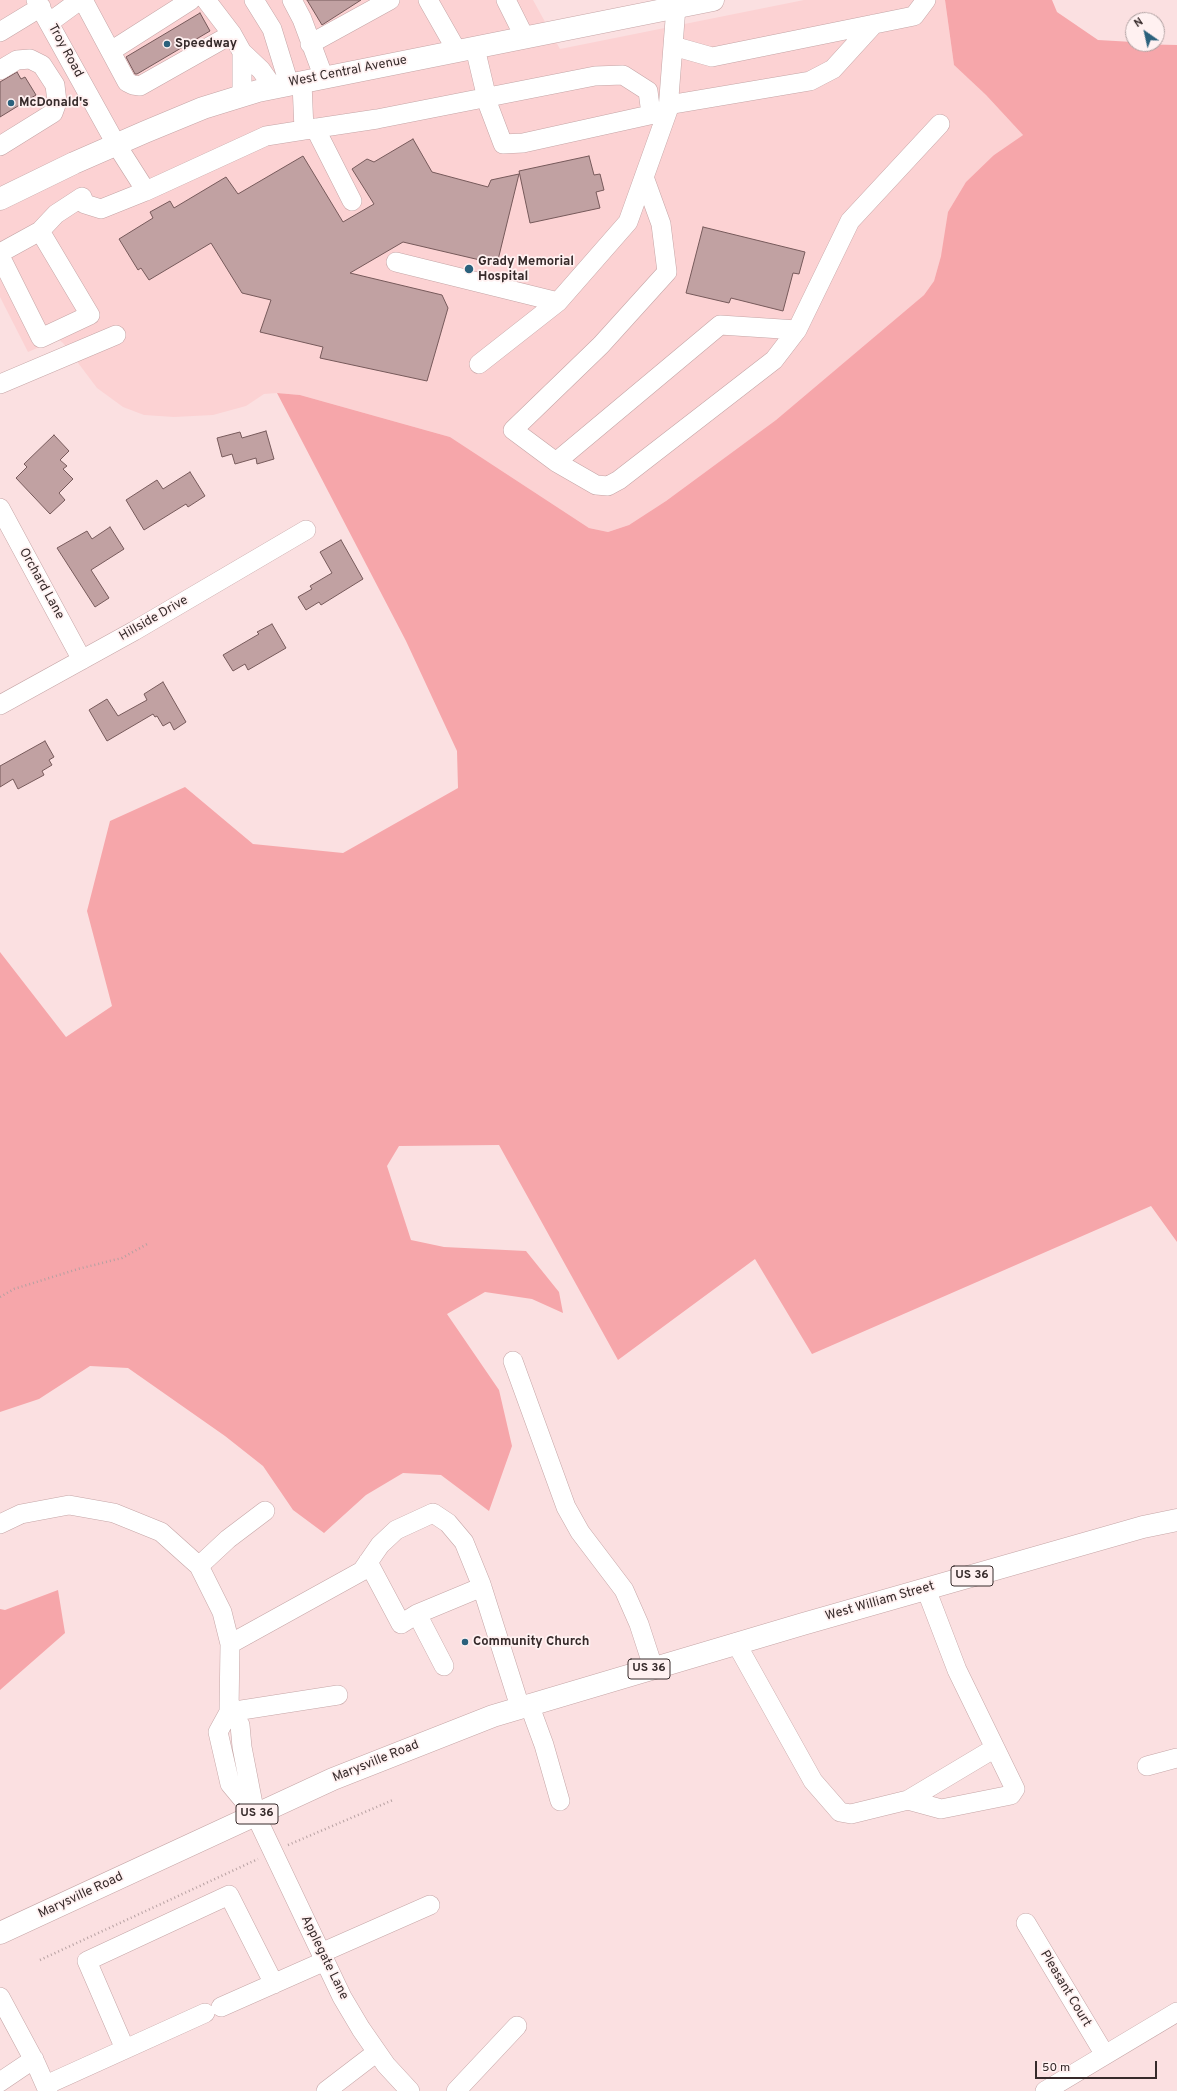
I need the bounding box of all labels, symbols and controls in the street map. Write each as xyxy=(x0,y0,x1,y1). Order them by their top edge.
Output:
north arrow xyxy=(1125,12,1165,52)
text: N xyxy=(1132,15,1146,31)
street label: Troy Road xyxy=(44,22,86,80)
place label: Speedway xyxy=(175,36,237,52)
marker: Speedway xyxy=(162,39,172,49)
street label: West Central Avenue xyxy=(288,53,408,91)
place label: McDonald's xyxy=(19,95,89,111)
marker: McDonald's xyxy=(6,98,16,108)
place label: Grady Memorial Hospital xyxy=(478,254,574,285)
marker: Grady Memorial Hospital xyxy=(463,263,475,275)
street label: Orchard Lane xyxy=(15,546,67,622)
street label: Hillside Drive xyxy=(117,593,191,645)
road number: US 36 xyxy=(951,1566,993,1586)
street label: West William Street xyxy=(824,1579,936,1625)
place label: Community Church xyxy=(473,1634,589,1650)
marker: Community Church xyxy=(460,1637,470,1647)
road number: US 36 xyxy=(628,1659,670,1679)
street label: Marysville Road xyxy=(331,1738,421,1786)
road number: US 36 xyxy=(236,1804,278,1824)
street label: Marysville Road xyxy=(36,1870,126,1922)
street label: Applegate Lane xyxy=(297,1913,351,2003)
street label: Pleasant Court xyxy=(1036,1948,1094,2030)
scale bar xyxy=(1037,2053,1159,2079)
text: 50 m xyxy=(1042,2060,1070,2076)

